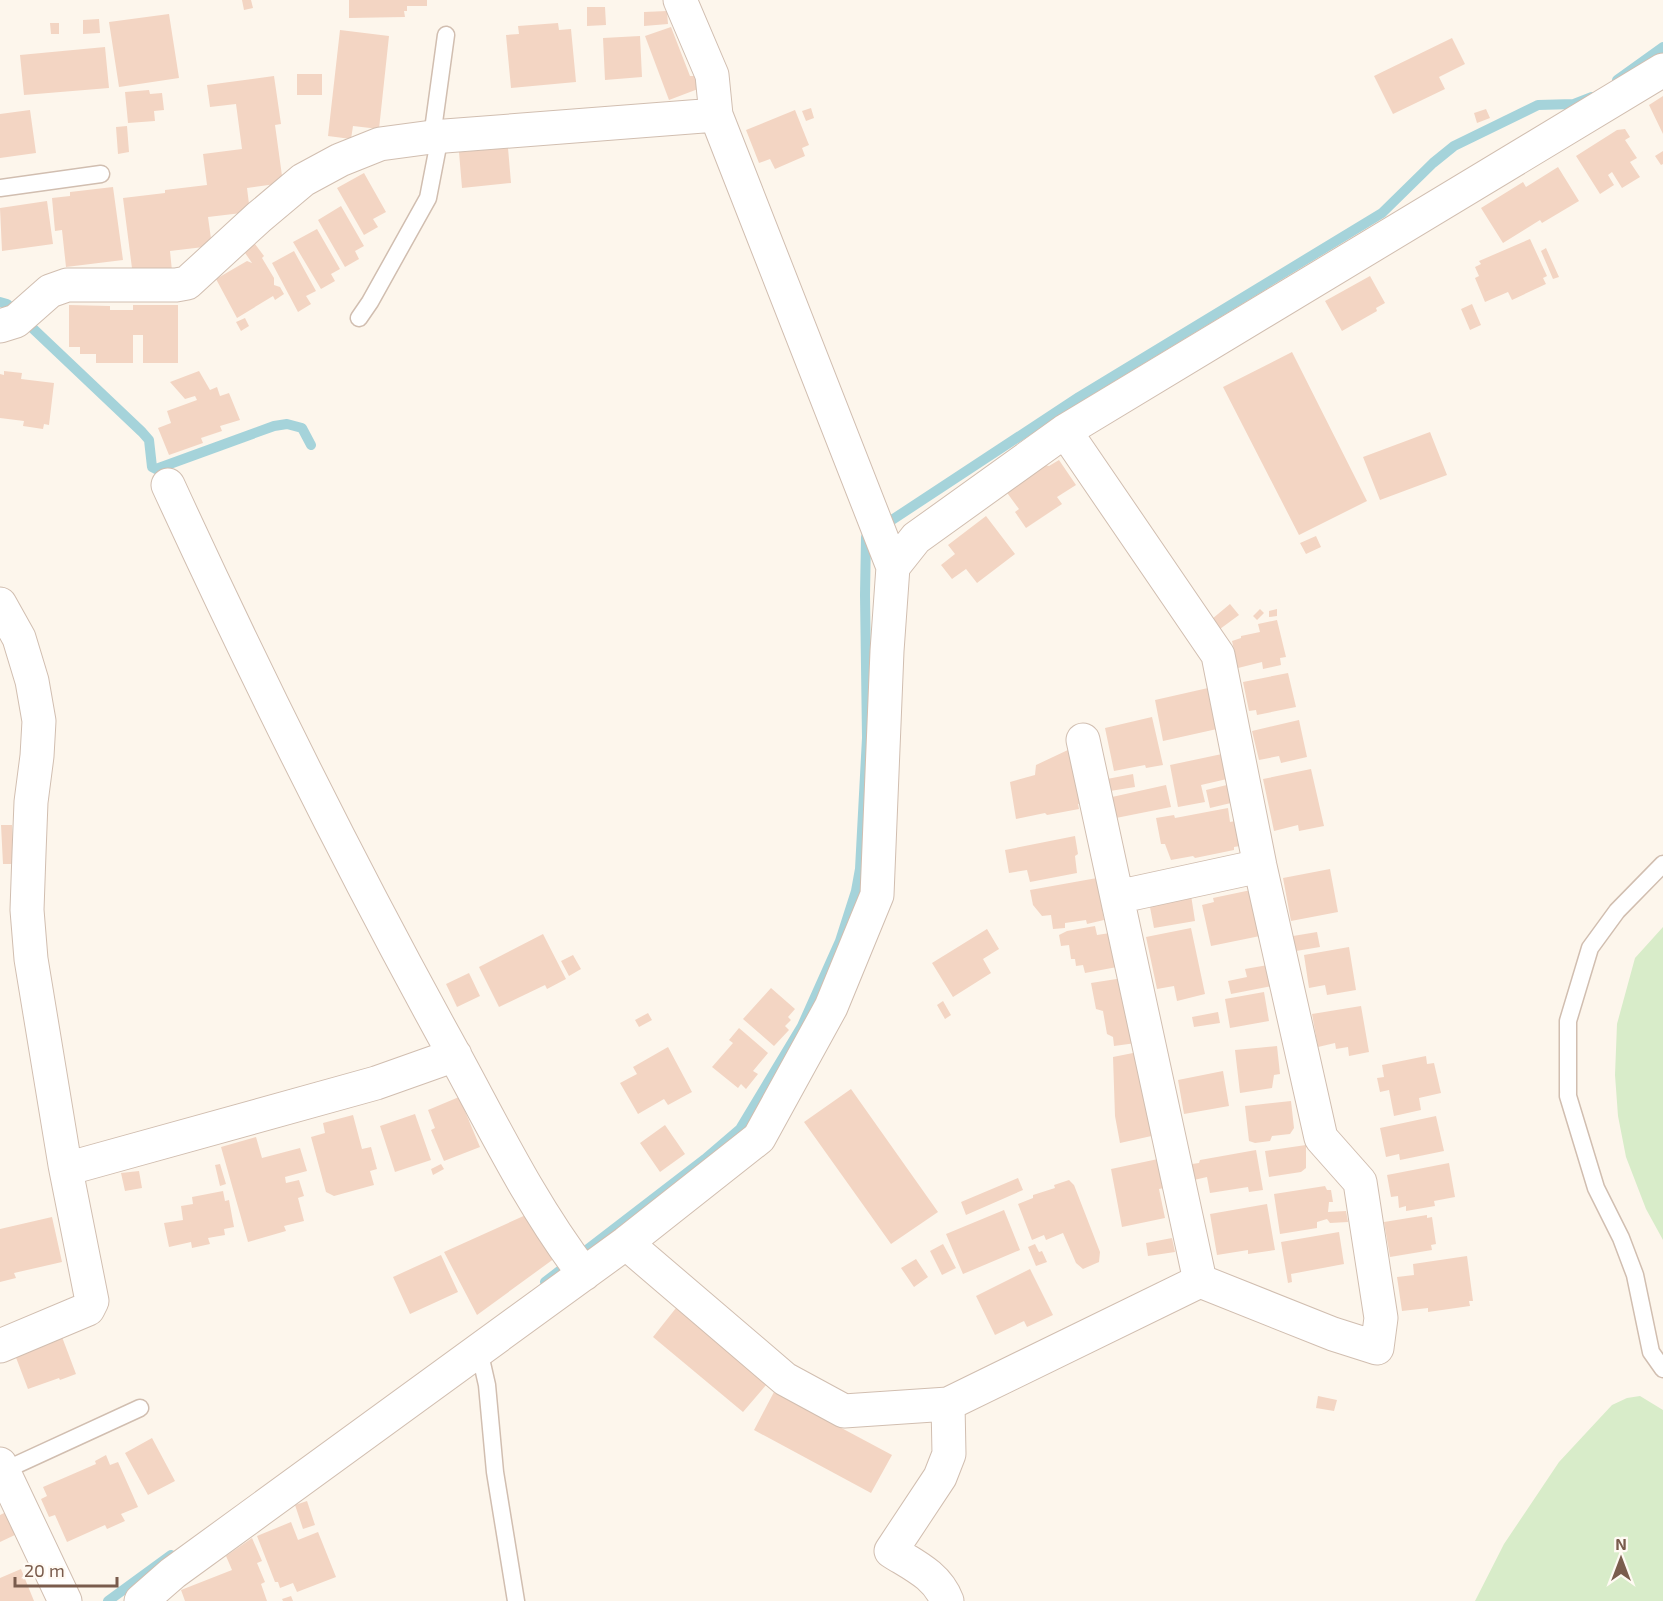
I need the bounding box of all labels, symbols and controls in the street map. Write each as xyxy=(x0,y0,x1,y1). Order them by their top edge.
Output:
north arrow xyxy=(1591,1529,1651,1589)
text: N xyxy=(1615,1534,1627,1553)
scale bar xyxy=(15,1550,117,1588)
text: 20 m xyxy=(24,1559,65,1581)

